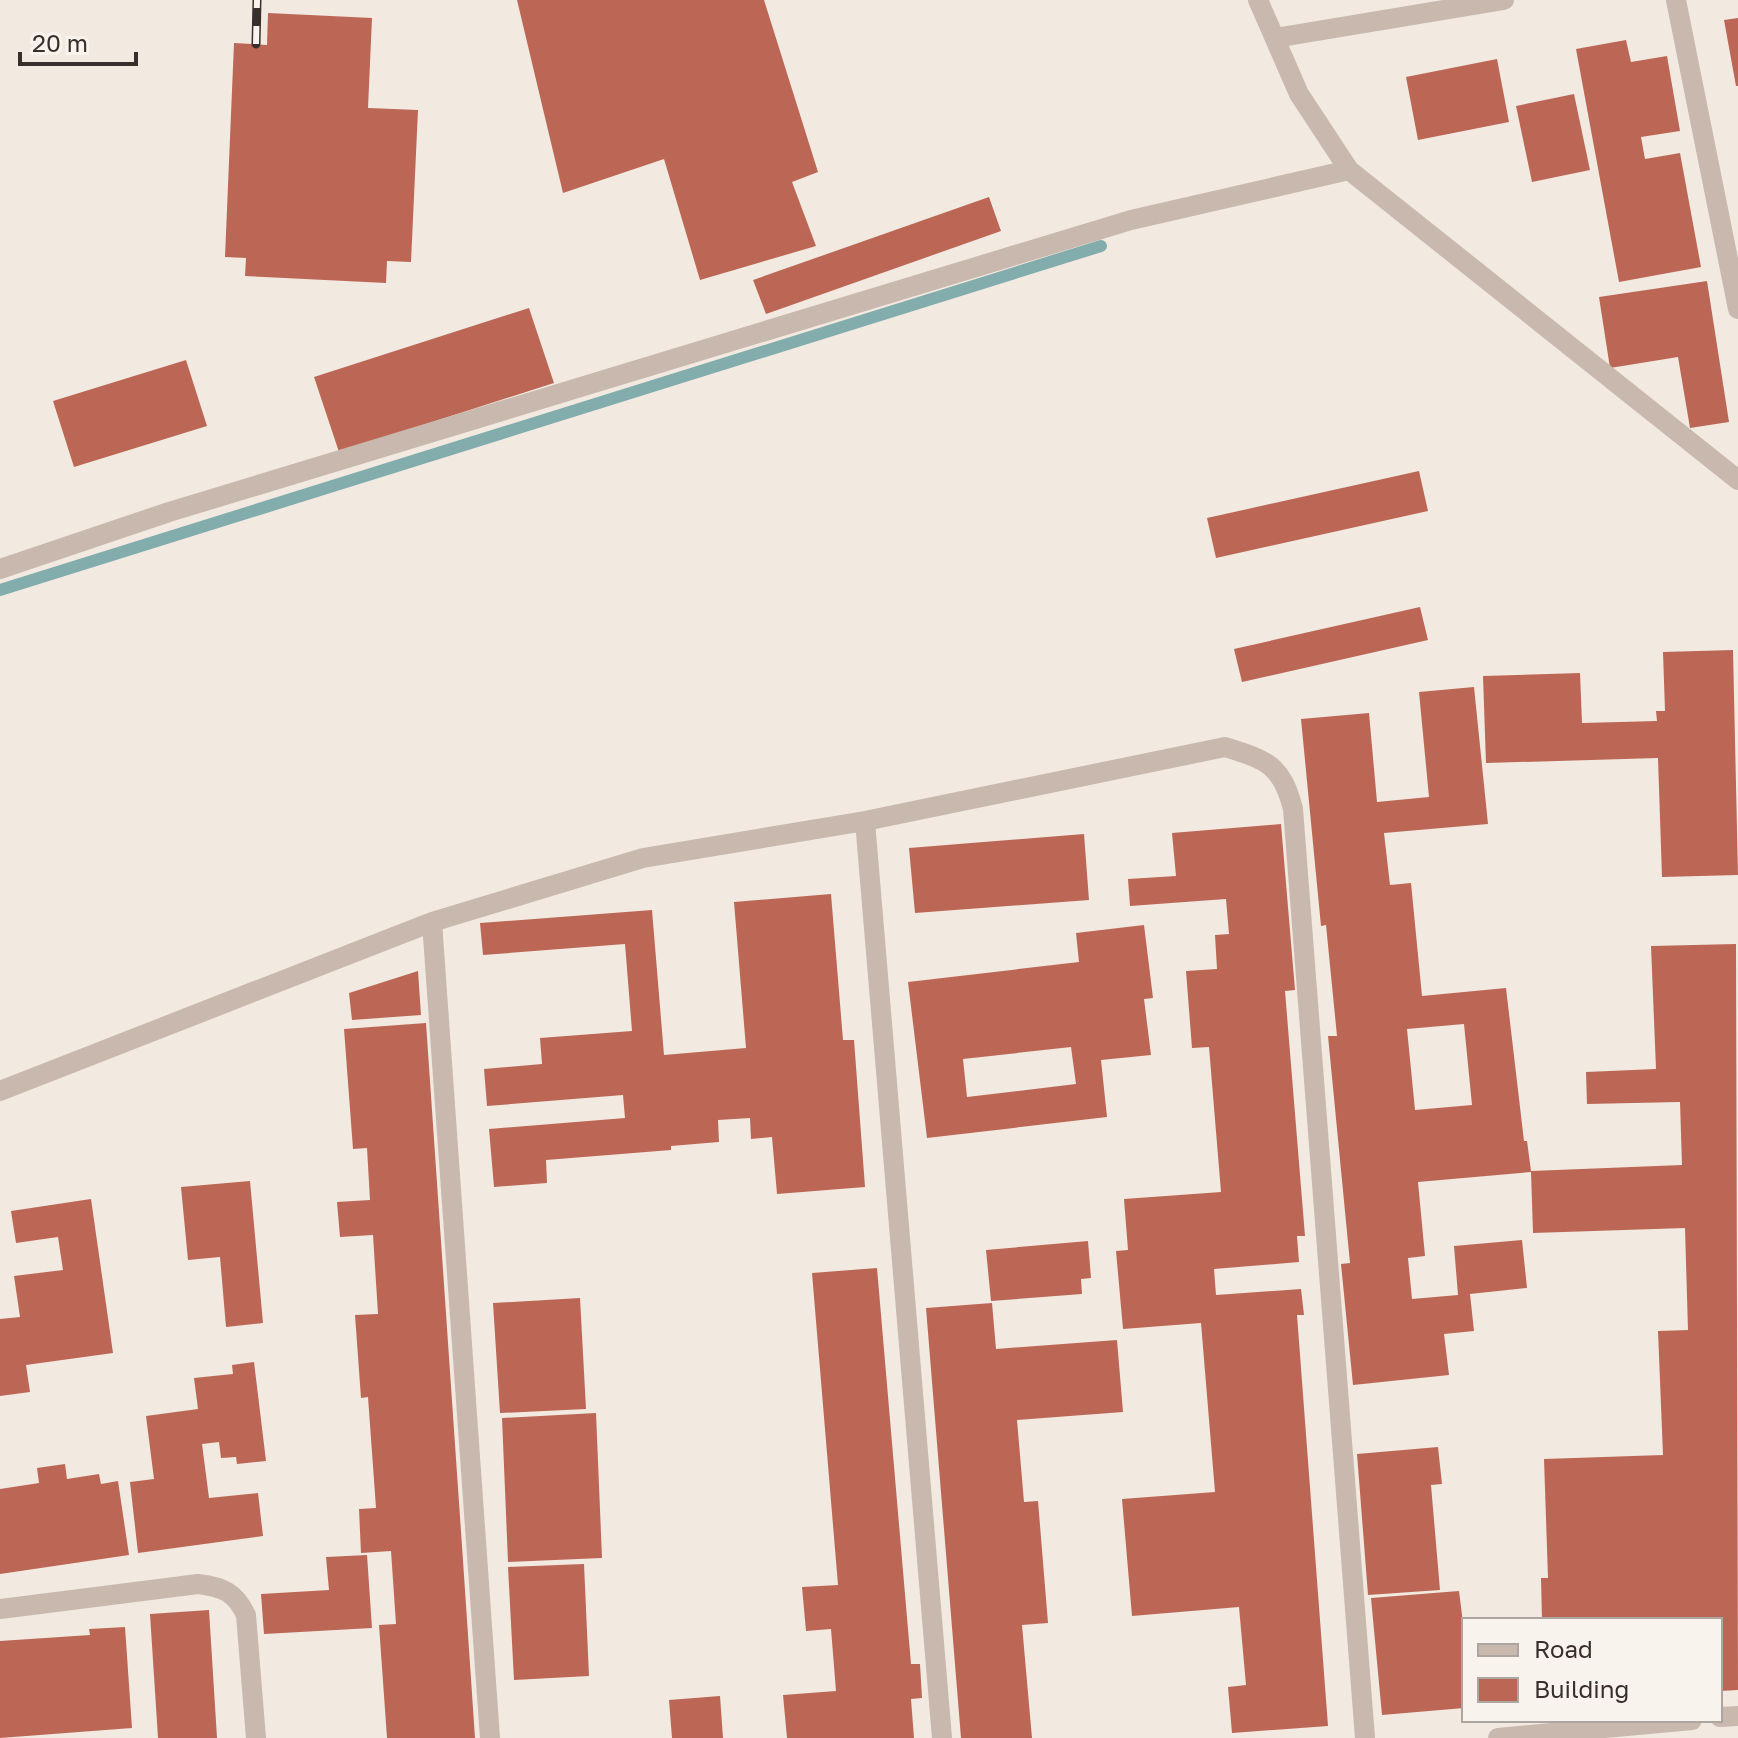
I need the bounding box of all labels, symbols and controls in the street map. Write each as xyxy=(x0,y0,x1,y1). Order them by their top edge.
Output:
scale bar xyxy=(20,16,136,66)
text: 20 m xyxy=(32,28,88,57)
legend xyxy=(1462,1618,1722,1722)
text: Road xyxy=(1534,1634,1593,1663)
text: Building xyxy=(1534,1674,1629,1703)

